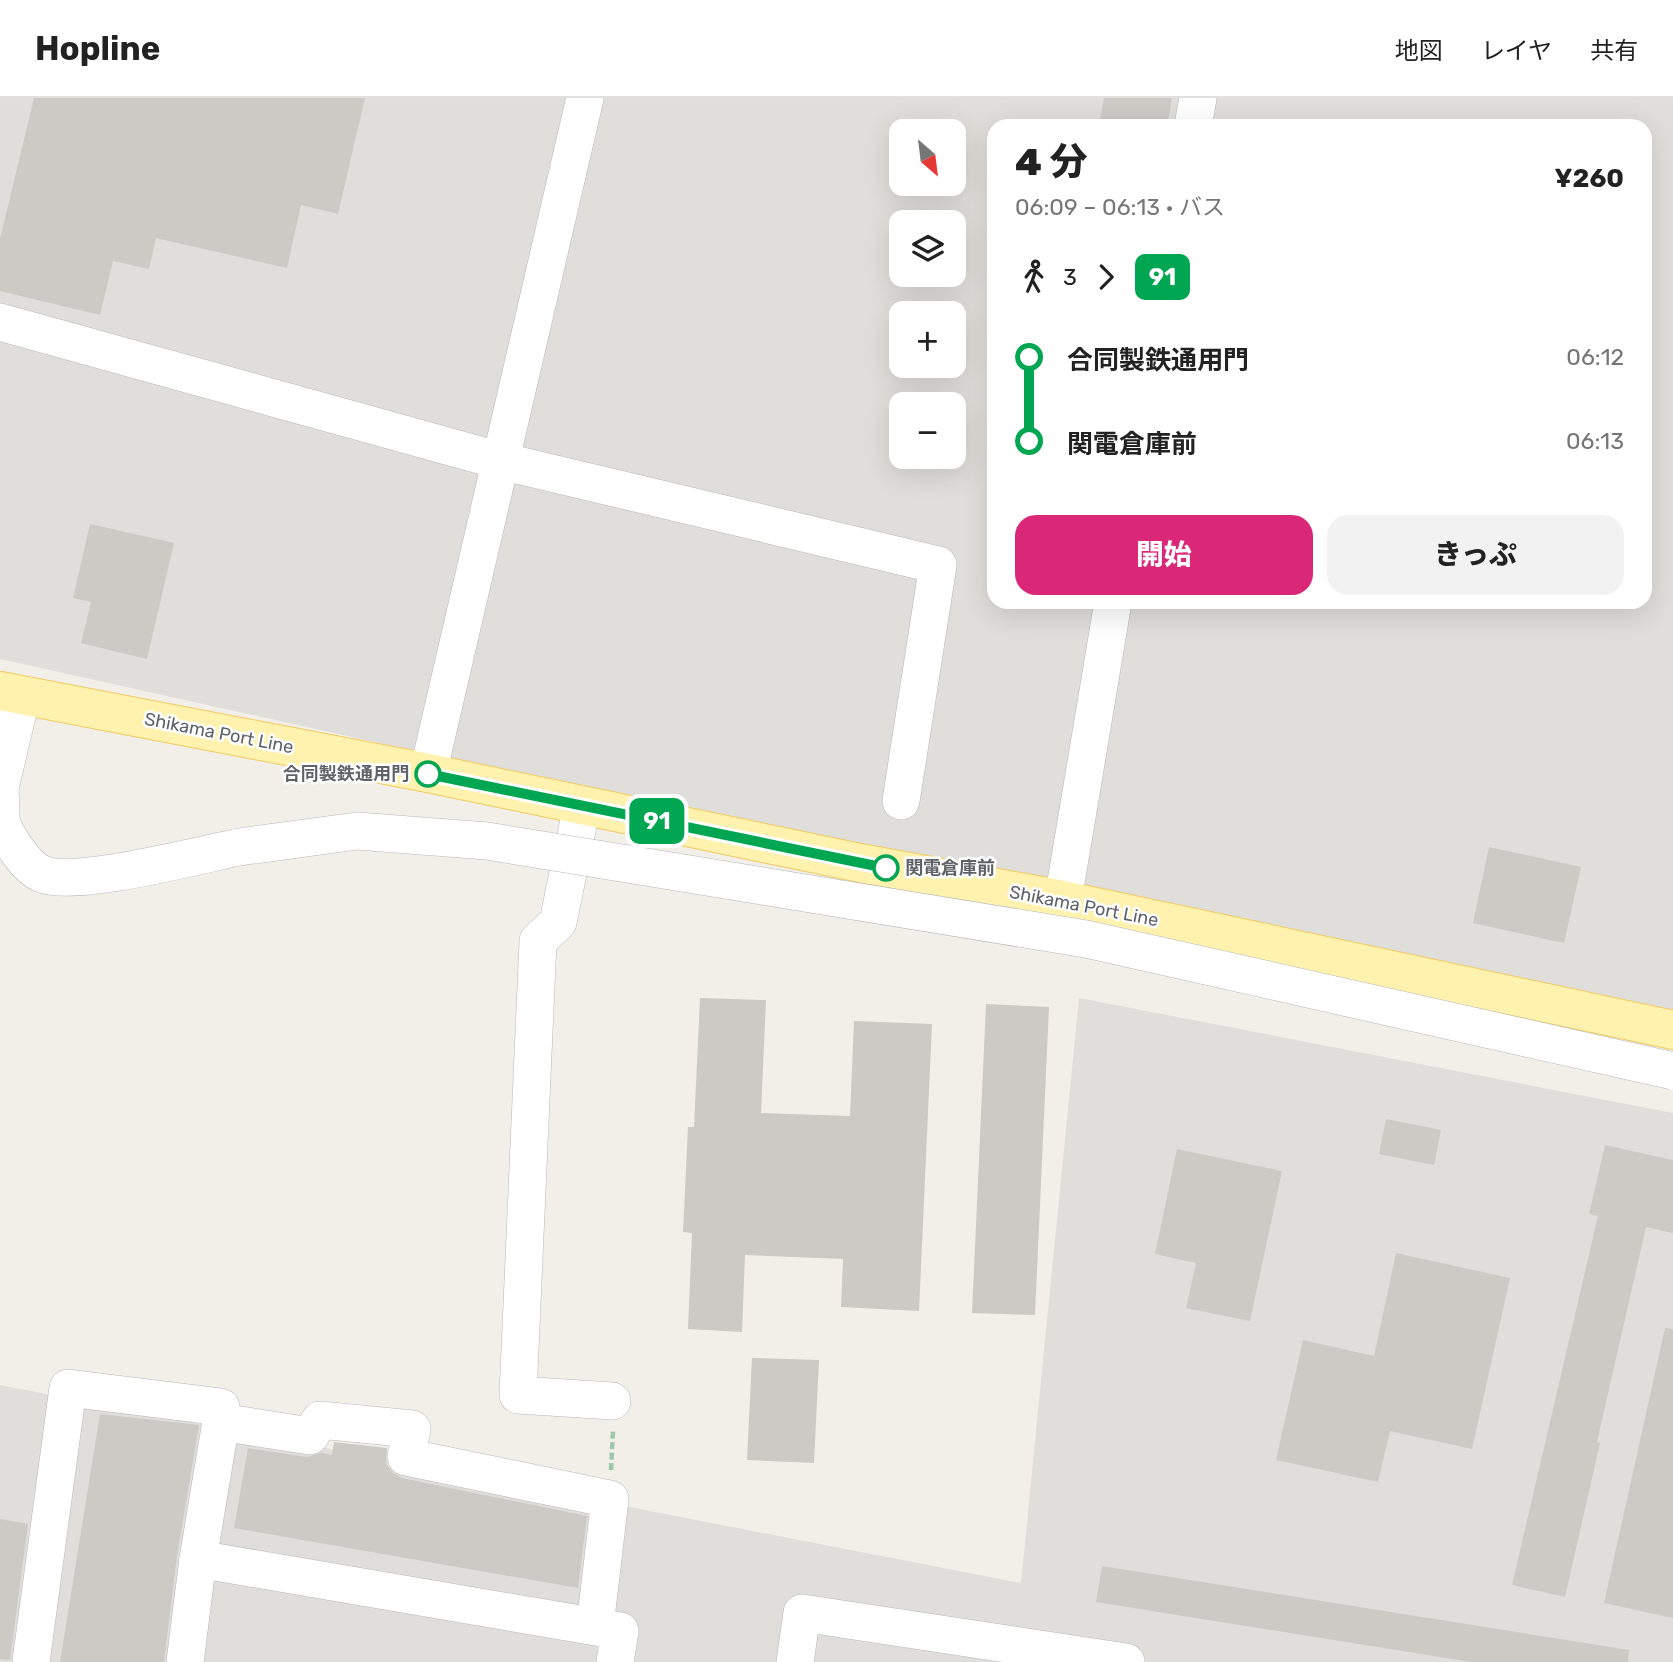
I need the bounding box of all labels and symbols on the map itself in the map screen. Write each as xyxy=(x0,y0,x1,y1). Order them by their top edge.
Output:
north arrow xyxy=(889,119,966,196)
street label: Shikama Port Line xyxy=(143,708,295,758)
marker: 合同製鉄通用門 xyxy=(415,761,441,787)
place label: 合同製鉄通用門 xyxy=(283,763,409,785)
line badge: 91 xyxy=(626,798,688,844)
marker: 関電倉庫前 xyxy=(873,855,899,881)
place label: 関電倉庫前 xyxy=(905,857,995,879)
street label: Shikama Port Line xyxy=(1008,881,1160,931)

